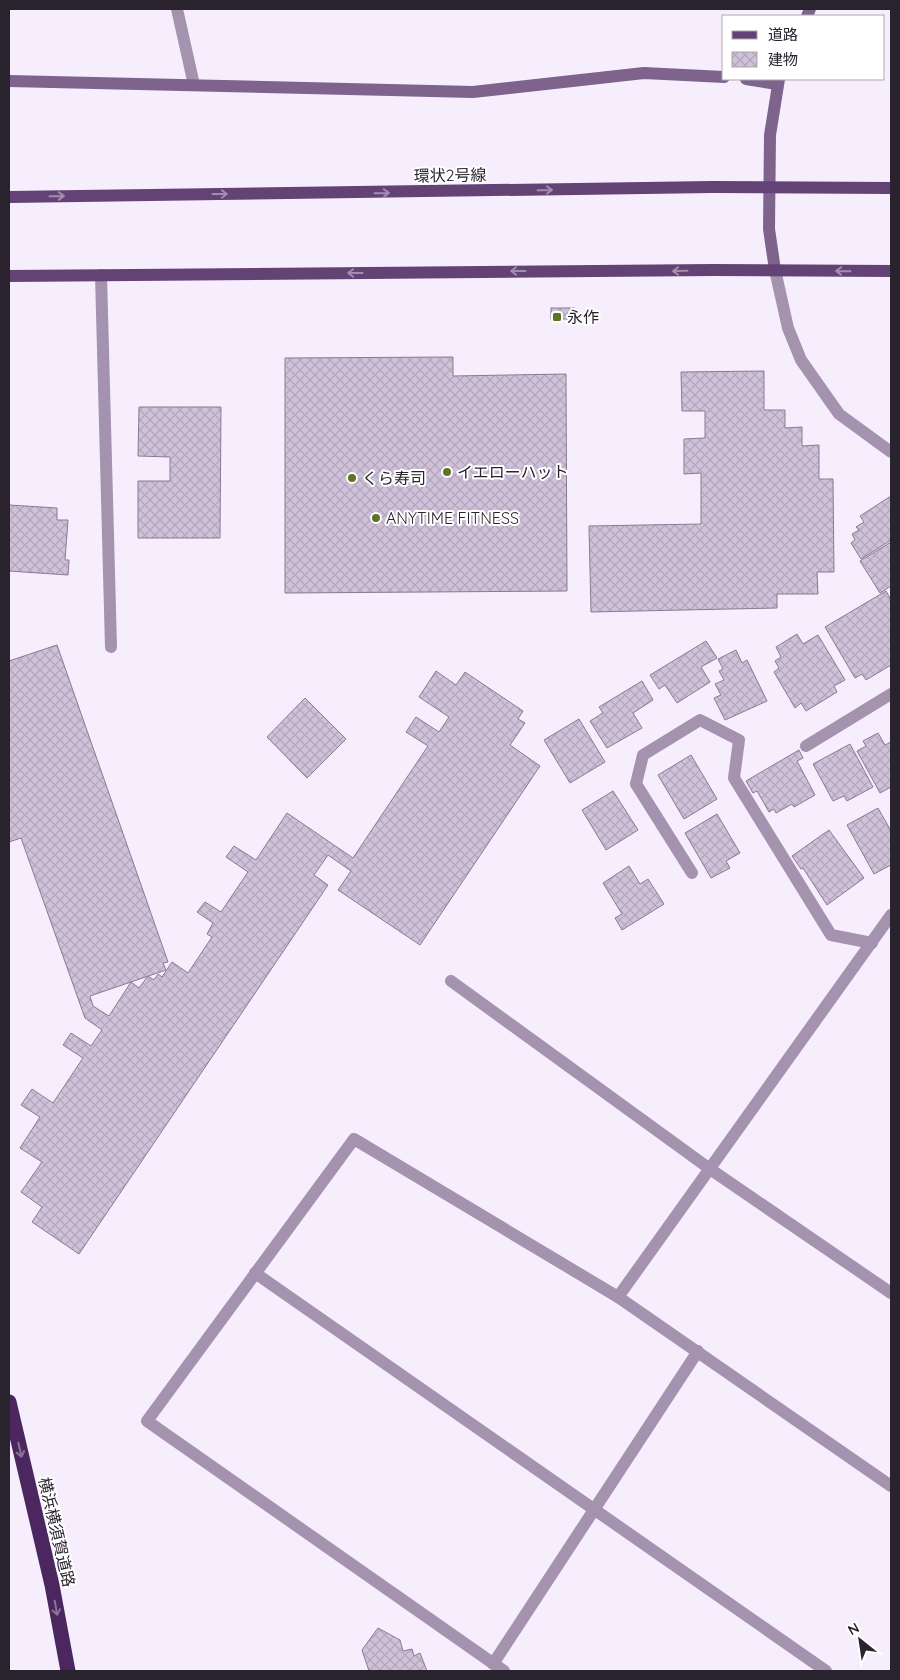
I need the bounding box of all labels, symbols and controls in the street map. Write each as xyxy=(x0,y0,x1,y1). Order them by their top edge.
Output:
legend xyxy=(722,15,885,80)
text: 道路 xyxy=(768,25,798,44)
text: 建物 xyxy=(768,50,798,69)
street label: 環状2号線 xyxy=(413,164,487,186)
one-way arrow xyxy=(536,185,553,195)
one-way arrow xyxy=(374,188,390,197)
one-way arrow xyxy=(212,189,228,199)
one-way arrow xyxy=(49,191,65,201)
one-way arrow xyxy=(672,266,688,276)
one-way arrow xyxy=(835,266,851,276)
one-way arrow xyxy=(510,267,526,276)
one-way arrow xyxy=(347,268,364,278)
place label: 永作 xyxy=(567,307,599,327)
marker: 永作 xyxy=(551,311,563,323)
place label: イエローハット xyxy=(457,462,569,482)
marker: イエローハット xyxy=(441,466,453,478)
place label: くら寿司 xyxy=(362,468,426,488)
marker: くら寿司 xyxy=(346,472,358,484)
place label: ANYTIME FITNESS xyxy=(386,508,519,528)
marker: ANYTIME FITNESS xyxy=(370,512,382,524)
one-way arrow xyxy=(16,1441,25,1457)
street label: 横浜横須賀道路 xyxy=(35,1475,79,1589)
one-way arrow xyxy=(52,1600,62,1616)
north arrow xyxy=(835,1615,885,1665)
text: N xyxy=(845,1618,862,1639)

